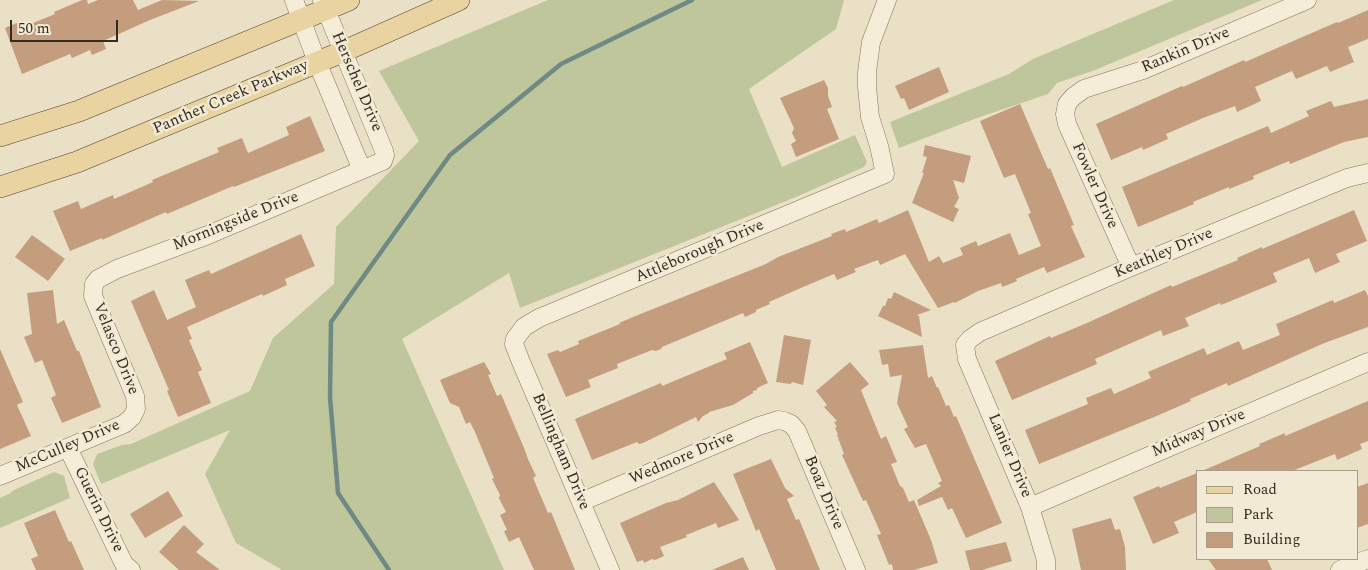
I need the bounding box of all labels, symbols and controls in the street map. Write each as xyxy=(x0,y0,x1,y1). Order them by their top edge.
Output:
scale bar xyxy=(12,10,120,42)
text: 50 m xyxy=(18,17,50,40)
street label: Rankin Drive xyxy=(1139,24,1233,78)
street label: Herschel Drive xyxy=(326,29,386,135)
street label: Panther Creek Parkway xyxy=(150,57,312,139)
street label: Fowler Drive xyxy=(1067,140,1121,232)
street label: Morningside Drive xyxy=(170,188,302,256)
street label: Attleborough Drive xyxy=(633,216,767,288)
street label: Keathley Drive xyxy=(1112,225,1216,283)
street label: Velasco Drive xyxy=(88,300,142,398)
street label: Bellingham Drive xyxy=(527,391,593,513)
street label: Midway Drive xyxy=(1149,406,1249,462)
street label: Lanier Drive xyxy=(983,411,1035,501)
street label: McCulley Drive xyxy=(13,416,123,478)
street label: Wedmore Drive xyxy=(627,428,737,490)
street label: Boaz Drive xyxy=(799,453,847,533)
street label: Guerin Drive xyxy=(69,464,127,556)
legend xyxy=(1196,470,1358,560)
text: Road xyxy=(1243,478,1277,501)
text: Park xyxy=(1243,503,1274,526)
text: Building xyxy=(1243,528,1300,551)

